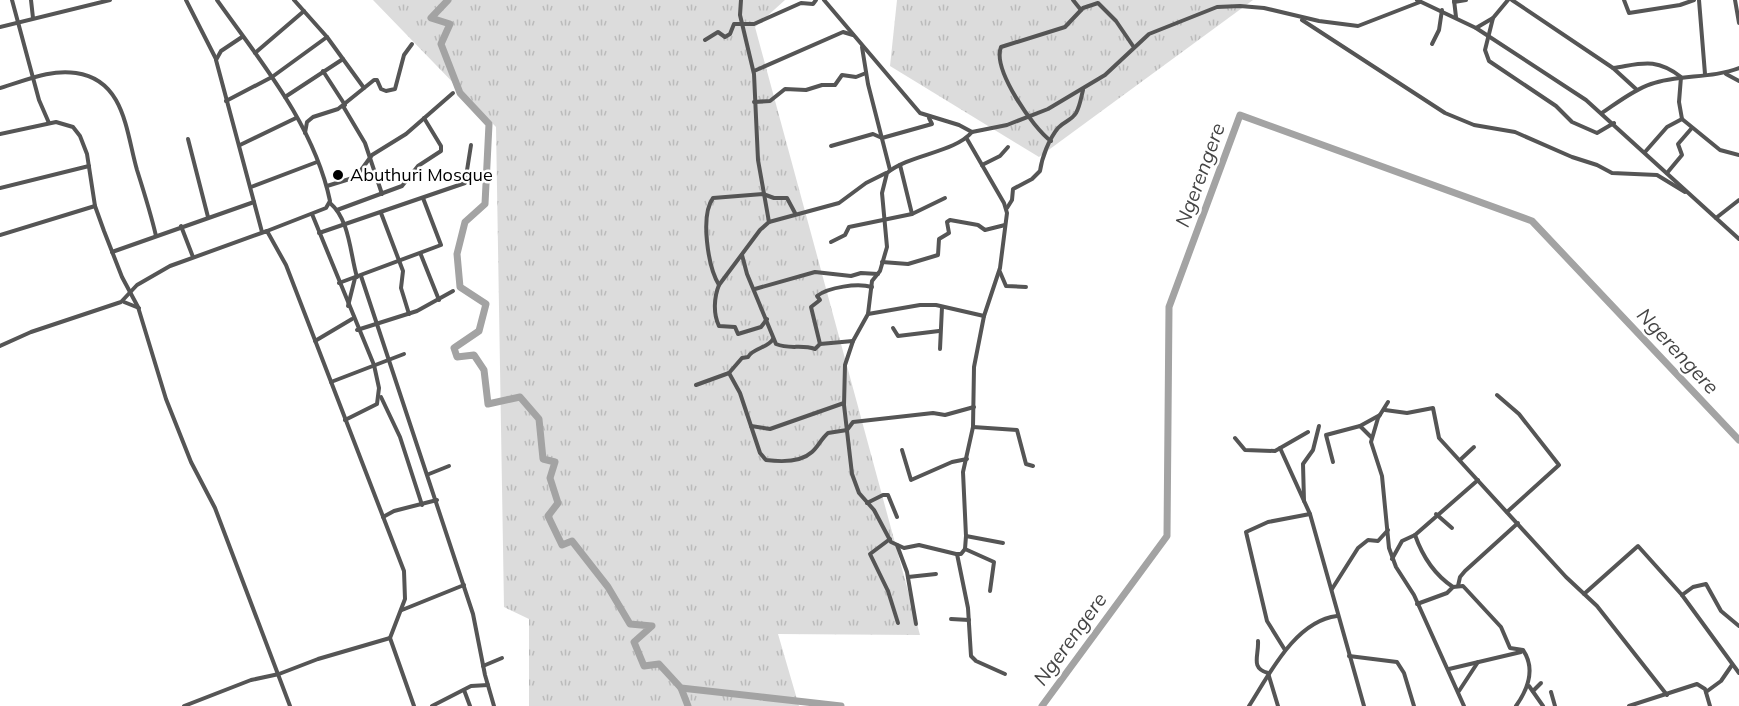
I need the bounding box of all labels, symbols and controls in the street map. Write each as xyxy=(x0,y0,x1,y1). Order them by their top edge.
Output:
water label: Ngerengere xyxy=(1169,119,1230,230)
place label: Abuthuri Mosque xyxy=(350,163,493,186)
marker: Abuthuri Mosque xyxy=(331,168,345,182)
water label: Ngerengere xyxy=(1632,302,1725,399)
water label: Ngerengere xyxy=(1028,587,1112,690)

